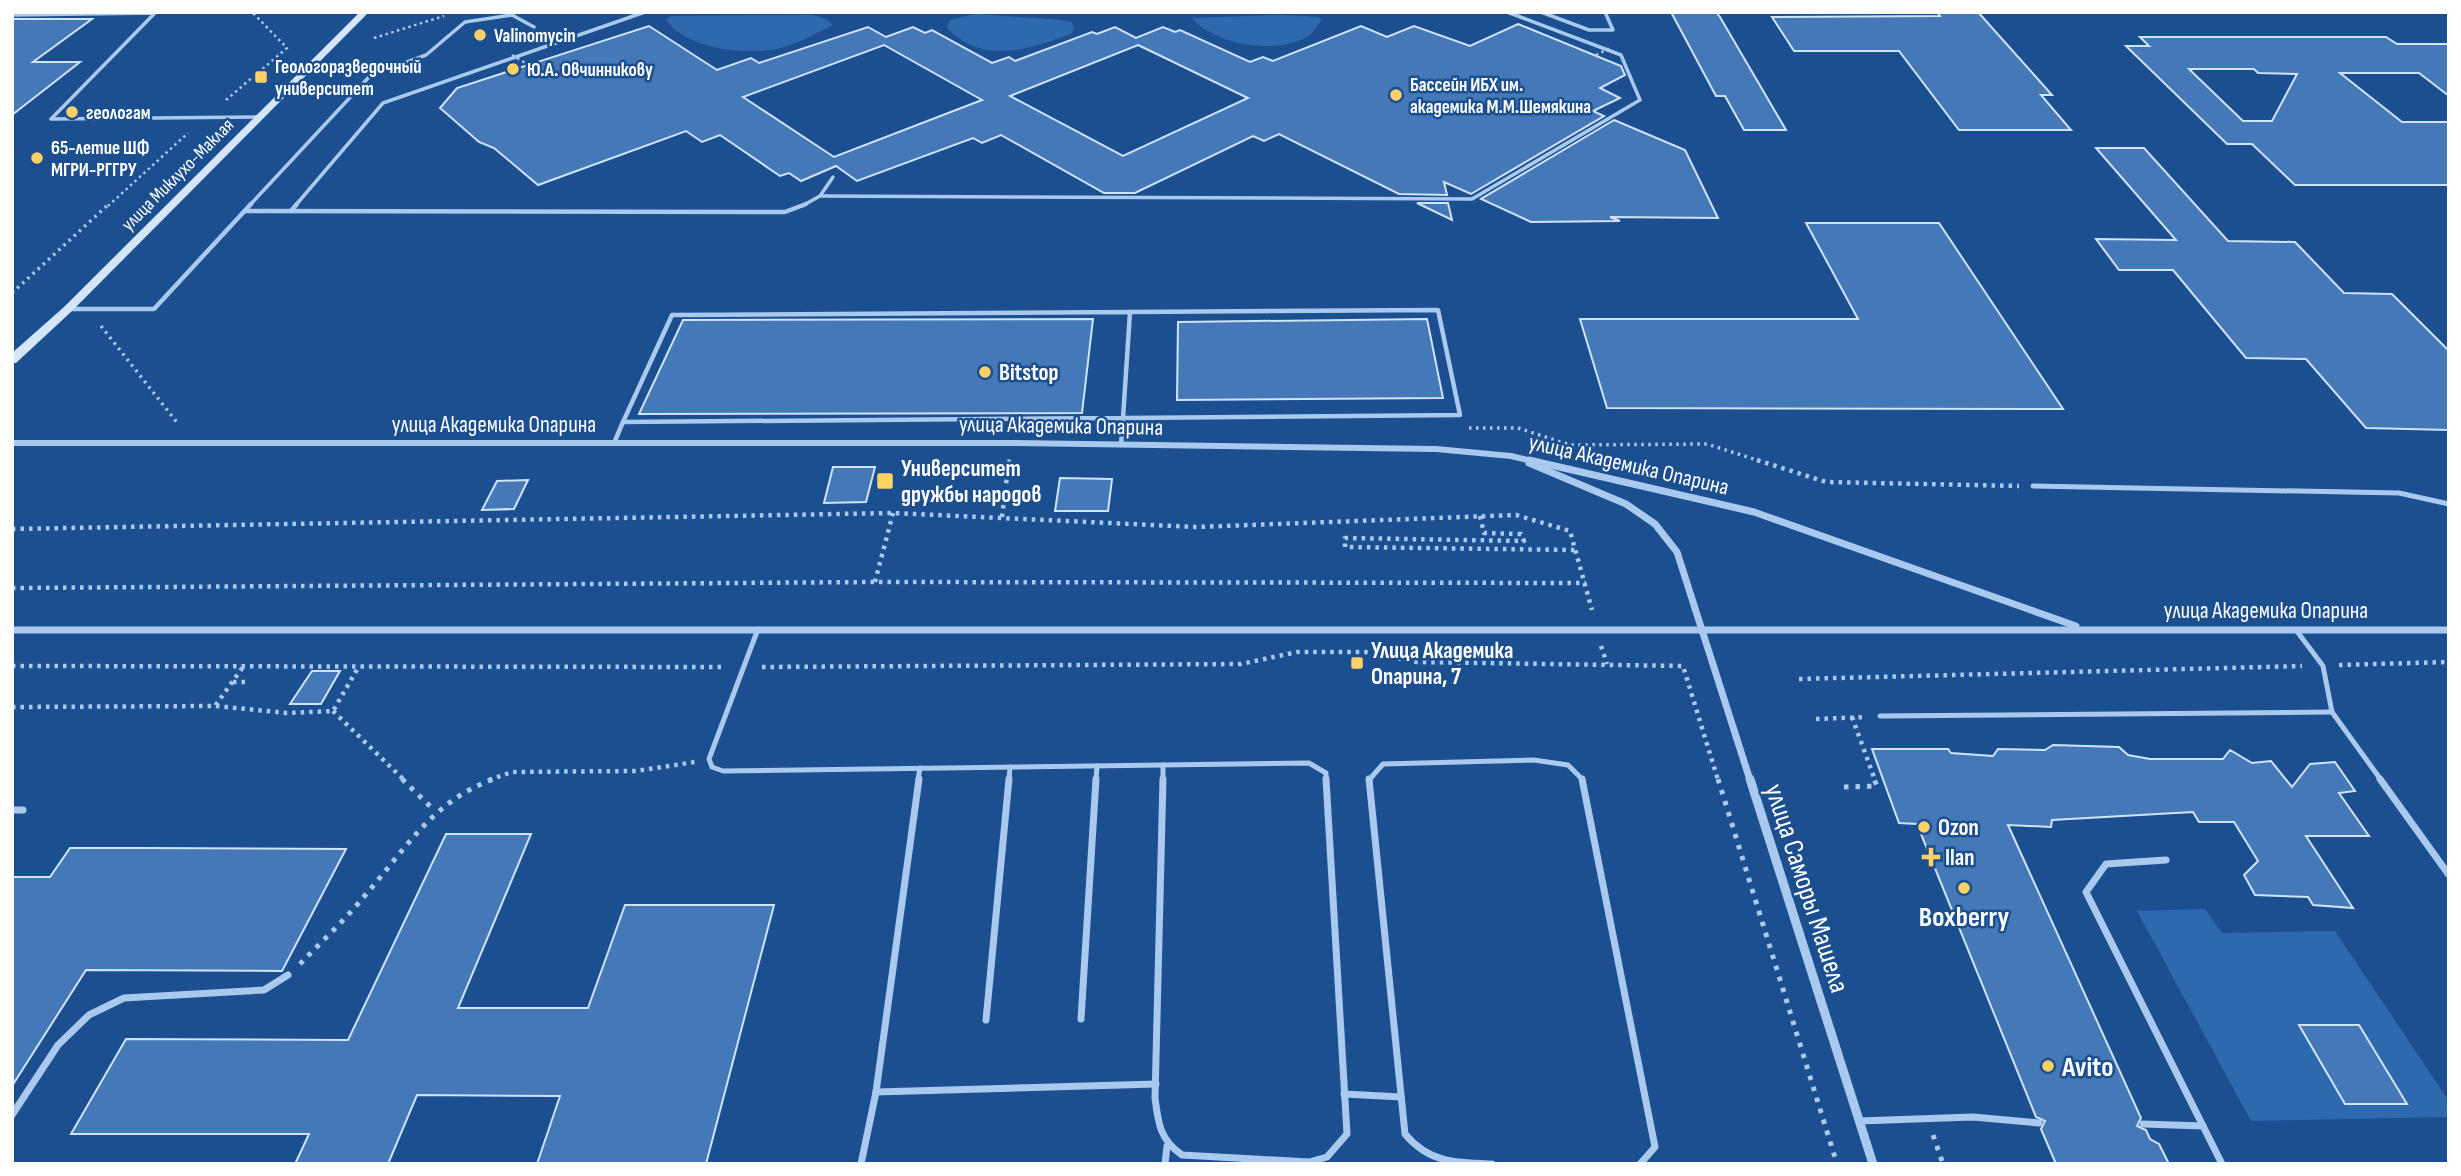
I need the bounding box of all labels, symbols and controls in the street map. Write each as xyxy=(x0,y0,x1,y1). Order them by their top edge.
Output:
place label: Valinomycin xyxy=(494,25,576,48)
marker: Valinomycin xyxy=(472,27,488,43)
place label: Геологоразведочный университет xyxy=(275,56,422,101)
place label: Ю.А. Овчинникову xyxy=(527,59,653,82)
marker: Ю.А. Овчинникову xyxy=(505,61,521,77)
marker: Геологоразведочный университет xyxy=(253,69,269,85)
place label: Бассейн ИБХ им. академика М.М.Шемякина xyxy=(1410,74,1591,119)
marker: Бассейн ИБХ им. академика М.М.Шемякина xyxy=(1388,87,1404,103)
place label: геологам xyxy=(86,102,151,125)
marker: геологам xyxy=(64,104,80,120)
street label: улица Миклухо-Маклая xyxy=(117,114,239,236)
place label: 65-летие ШФ МГРИ-РГГРУ xyxy=(51,137,149,182)
marker: 65-летие ШФ МГРИ-РГГРУ xyxy=(29,150,45,166)
place label: Bitstop xyxy=(999,359,1058,387)
marker: Bitstop xyxy=(977,364,993,380)
street label: улица Академика Опарина xyxy=(959,410,1163,442)
street label: улица Академика Опарина xyxy=(392,411,596,439)
street label: улица Академика Опарина xyxy=(1526,428,1732,502)
place label: Университет дружбы народов xyxy=(901,455,1041,509)
marker: Университет дружбы народов xyxy=(875,471,895,491)
street label: улица Академика Опарина xyxy=(2164,597,2368,625)
place label: Улица Академика Опарина, 7 xyxy=(1371,637,1513,691)
marker: Улица Академика Опарина, 7 xyxy=(1349,655,1365,671)
street label: улица Саморы Машела xyxy=(1757,780,1856,997)
place label: Ozon xyxy=(1938,814,1979,842)
marker: Ozon xyxy=(1916,819,1932,835)
place label: Ilan xyxy=(1945,844,1974,872)
marker: Ilan xyxy=(1923,849,1939,865)
marker: Boxberry xyxy=(1956,880,1972,896)
place label: Boxberry xyxy=(1919,901,2009,934)
place label: Avito xyxy=(2061,1051,2113,1084)
marker: Avito xyxy=(2040,1058,2056,1074)

